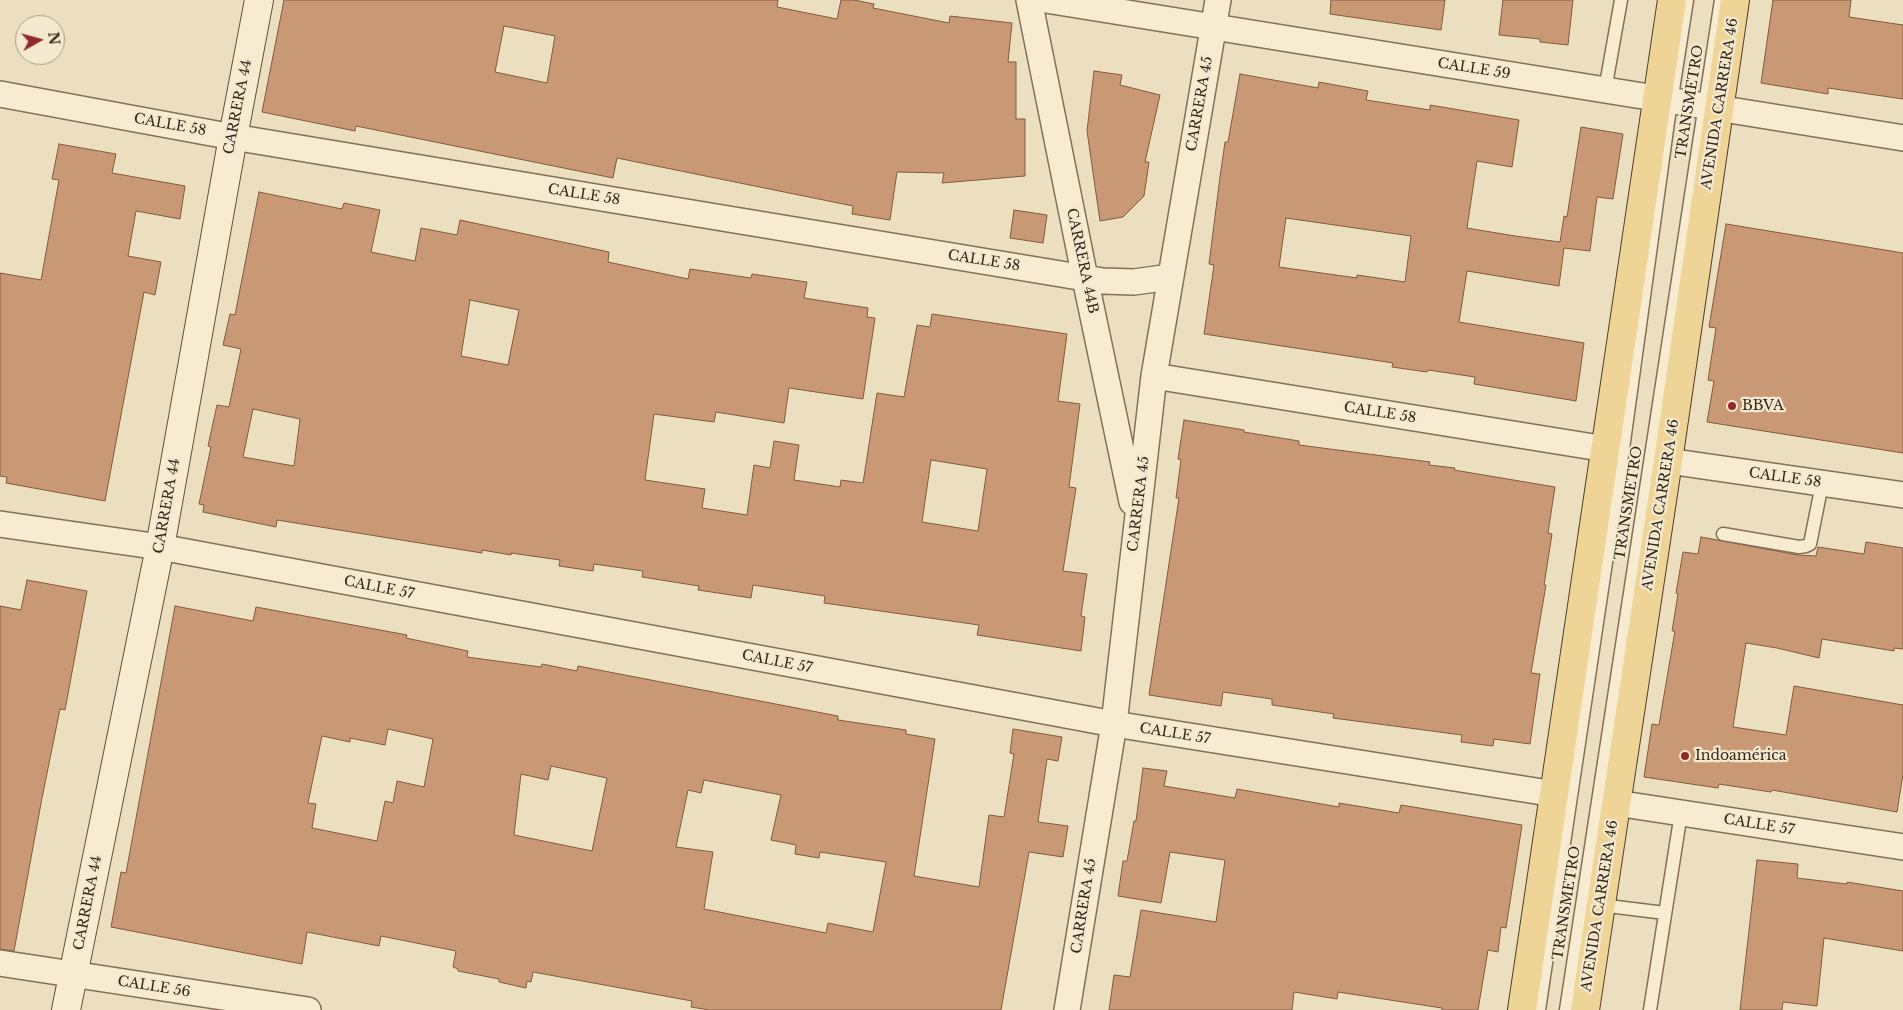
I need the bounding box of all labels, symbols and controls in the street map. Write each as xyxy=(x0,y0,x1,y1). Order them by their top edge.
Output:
north arrow xyxy=(15,15,65,65)
street label: AVENIDA CARRERA 46 xyxy=(1698,17,1742,191)
text: N xyxy=(44,31,64,46)
street label: TRANSMETRO xyxy=(1673,44,1707,160)
street label: CARRERA 45 xyxy=(1183,55,1217,153)
street label: CALLE 59 xyxy=(1436,55,1512,83)
street label: CARRERA 44 xyxy=(221,58,255,156)
street label: CALLE 58 xyxy=(133,110,207,140)
street label: CALLE 58 xyxy=(547,181,621,209)
street label: CARRERA 44B xyxy=(1063,207,1101,315)
street label: CALLE 58 xyxy=(947,247,1021,275)
place label: BBVA xyxy=(1742,398,1784,414)
street label: CALLE 58 xyxy=(1343,399,1417,427)
marker: BBVA xyxy=(1726,400,1738,412)
street label: AVENIDA CARRERA 46 xyxy=(1639,418,1683,592)
street label: TRANSMETRO xyxy=(1612,445,1646,561)
street label: CARRERA 45 xyxy=(1125,455,1153,553)
street label: CARRERA 44 xyxy=(150,457,184,555)
street label: CALLE 58 xyxy=(1748,465,1822,491)
street label: CALLE 57 xyxy=(342,573,416,603)
street label: CALLE 57 xyxy=(740,647,814,677)
street label: CALLE 57 xyxy=(1138,720,1212,748)
place label: Indoamérica xyxy=(1695,748,1787,764)
marker: Indoamérica xyxy=(1679,750,1691,762)
street label: CALLE 57 xyxy=(1722,811,1796,839)
street label: AVENIDA CARRERA 46 xyxy=(1578,819,1622,993)
street label: TRANSMETRO xyxy=(1550,845,1584,961)
street label: CARRERA 44 xyxy=(71,854,105,952)
street label: CARRERA 45 xyxy=(1068,857,1100,955)
street label: CALLE 56 xyxy=(116,973,192,1001)

